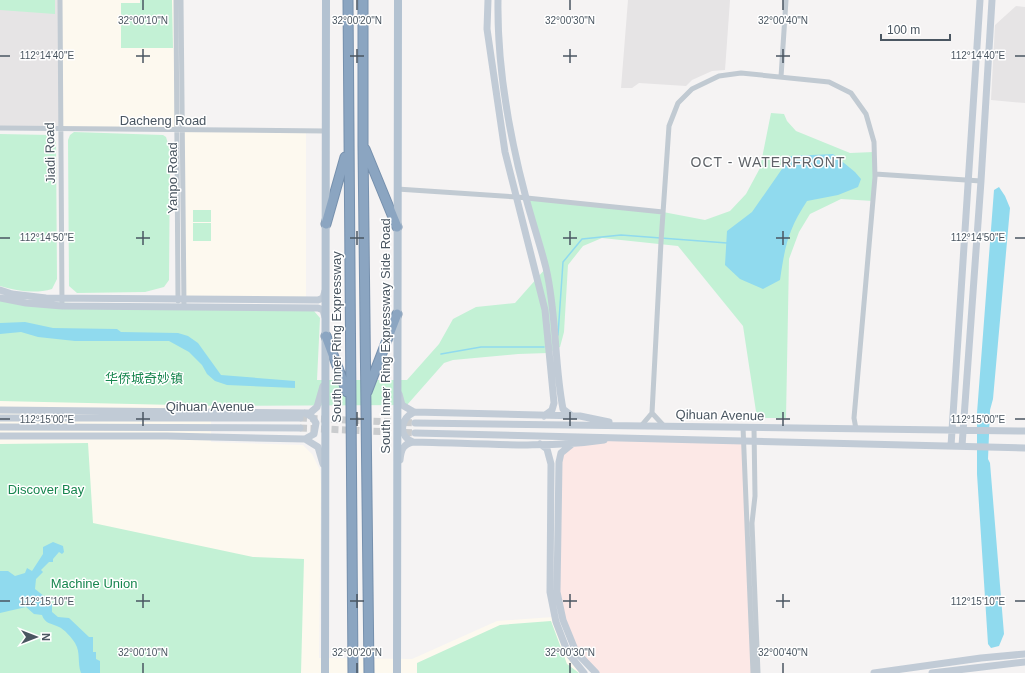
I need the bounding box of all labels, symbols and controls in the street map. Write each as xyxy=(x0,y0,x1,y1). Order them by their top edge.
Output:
text: 32°00'10"N xyxy=(118,15,168,26)
text: 32°00'20"N xyxy=(332,15,382,26)
text: 32°00'30"N xyxy=(545,15,595,26)
text: 32°00'40"N xyxy=(758,15,808,26)
scale bar xyxy=(881,16,950,42)
text: 100 m xyxy=(887,23,920,37)
text: 112°14'40"E xyxy=(20,50,74,61)
text: 112°14'40"E xyxy=(951,50,1005,61)
street label: Dacheng Road xyxy=(120,113,206,128)
street label: Jiadi Road xyxy=(42,122,58,184)
street label: Yanpo Road xyxy=(165,142,180,214)
district label: OCT - WATERFRONT xyxy=(691,154,845,170)
street label: South Inner Ring Expressway Side Road xyxy=(378,218,393,454)
text: 112°14'50"E xyxy=(20,232,74,243)
text: 112°14'50"E xyxy=(951,232,1005,243)
street label: South Inner Ring Expressway xyxy=(329,251,344,423)
park label: 华侨城奇妙镇 xyxy=(105,371,183,386)
street label: Qihuan Avenue xyxy=(166,399,254,414)
street label: Qihuan Avenue xyxy=(676,407,764,423)
text: 112°15'00"E xyxy=(20,414,74,425)
text: 112°15'00"E xyxy=(951,414,1005,425)
park label: Discover Bay xyxy=(8,482,85,497)
park label: Machine Union xyxy=(51,576,137,591)
text: 112°15'10"E xyxy=(20,596,74,607)
text: 112°15'10"E xyxy=(951,596,1005,607)
north arrow xyxy=(16,617,56,657)
text: N xyxy=(40,633,52,641)
text: 32°00'10"N xyxy=(118,647,168,658)
text: 32°00'20"N xyxy=(332,647,382,658)
text: 32°00'30"N xyxy=(545,647,595,658)
text: 32°00'40"N xyxy=(758,647,808,658)

